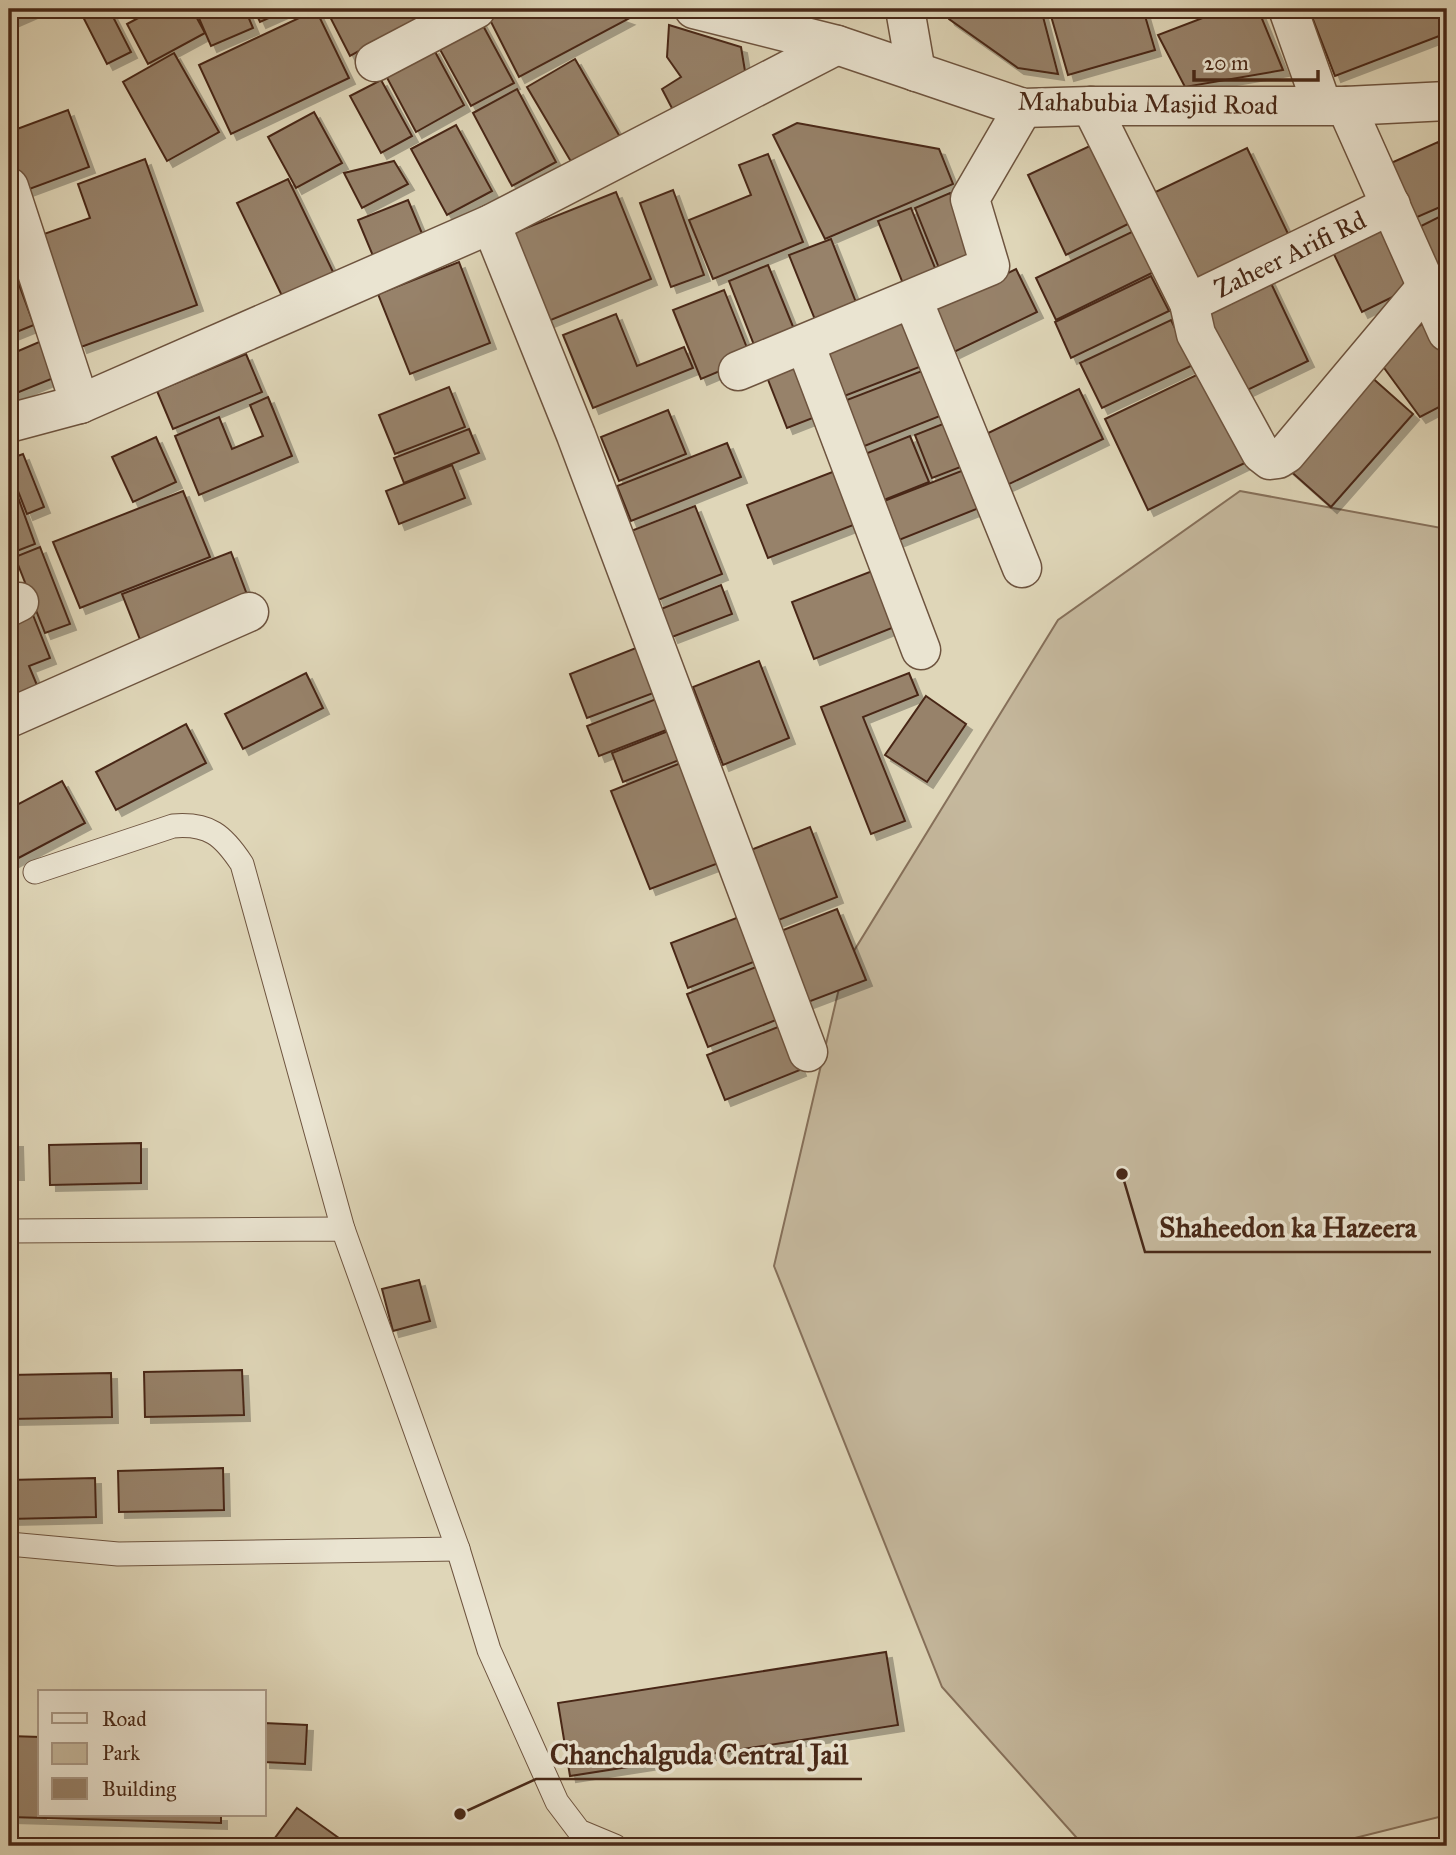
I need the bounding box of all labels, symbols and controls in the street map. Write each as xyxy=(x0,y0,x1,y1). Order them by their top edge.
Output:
scale bar xyxy=(1194,38,1318,82)
text: 20 m xyxy=(1204,50,1249,76)
street label: Mahabubia Masjid Road xyxy=(1017,85,1279,121)
street label: Zaheer Arifi Rd xyxy=(1209,203,1371,305)
callout: Shaheedon ka Hazeera xyxy=(1145,1203,1431,1252)
text: Shaheedon ka Hazeera xyxy=(1159,1210,1418,1245)
legend xyxy=(38,1690,266,1816)
text: Road xyxy=(102,1706,147,1732)
callout: Chanchalguda Central Jail xyxy=(536,1730,862,1779)
text: Chanchalguda Central Jail xyxy=(550,1737,848,1772)
text: Park xyxy=(102,1740,140,1766)
text: Building xyxy=(102,1776,176,1802)

